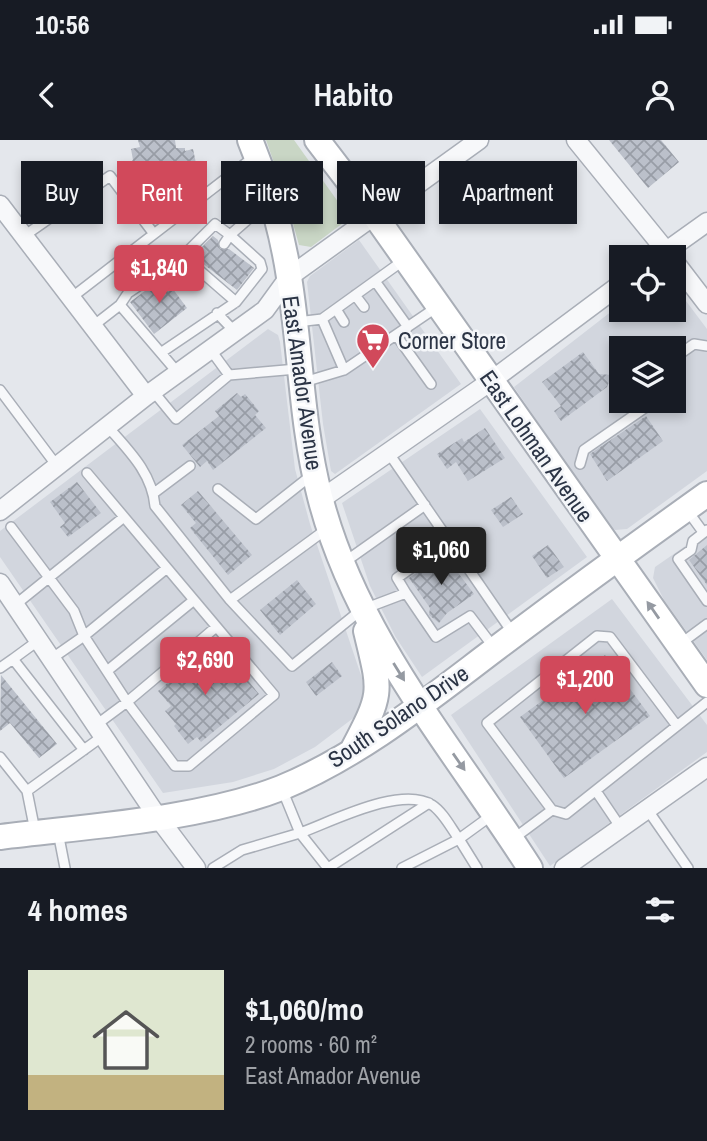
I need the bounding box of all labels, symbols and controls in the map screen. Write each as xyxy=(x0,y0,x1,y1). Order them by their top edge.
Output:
text: 10:56 xyxy=(35,7,90,42)
text: Habito xyxy=(313,73,394,116)
icon: back xyxy=(28,76,66,114)
icon: person xyxy=(641,76,679,114)
chip: Buy xyxy=(21,161,103,224)
chip: Rent xyxy=(117,161,207,224)
chip: Filters xyxy=(221,161,323,224)
chip: New xyxy=(337,161,425,224)
chip: Apartment xyxy=(439,161,577,224)
map controls xyxy=(609,245,686,413)
button: locate xyxy=(609,245,686,322)
pin: $1,840 xyxy=(102,246,216,305)
text: $1,840 xyxy=(130,252,188,283)
street label: East Amador Avenue xyxy=(275,294,331,472)
supermarket icon: Corner Store xyxy=(354,321,392,370)
place label: Corner Store xyxy=(398,325,506,356)
button: layers xyxy=(609,336,686,413)
street label: East Lohman Avenue xyxy=(473,364,601,528)
pin: $1,060 xyxy=(384,528,498,587)
text: $1,060 xyxy=(412,534,470,565)
one-way arrow xyxy=(646,601,660,619)
pin: $2,690 xyxy=(148,638,262,697)
text: $2,690 xyxy=(176,644,234,675)
pin: $1,200 xyxy=(528,656,642,716)
street label: South Solano Drive xyxy=(322,657,474,775)
one-way arrow xyxy=(393,662,405,681)
text: $1,200 xyxy=(556,663,614,694)
one-way arrow xyxy=(452,753,466,771)
text: 4 homes xyxy=(28,890,128,930)
icon: filters xyxy=(641,891,679,929)
text: $1,060/mo xyxy=(245,989,364,1029)
icon: home xyxy=(84,998,168,1082)
text: 2 rooms · 60 m² xyxy=(245,1029,377,1060)
text: East Amador Avenue xyxy=(245,1060,421,1091)

